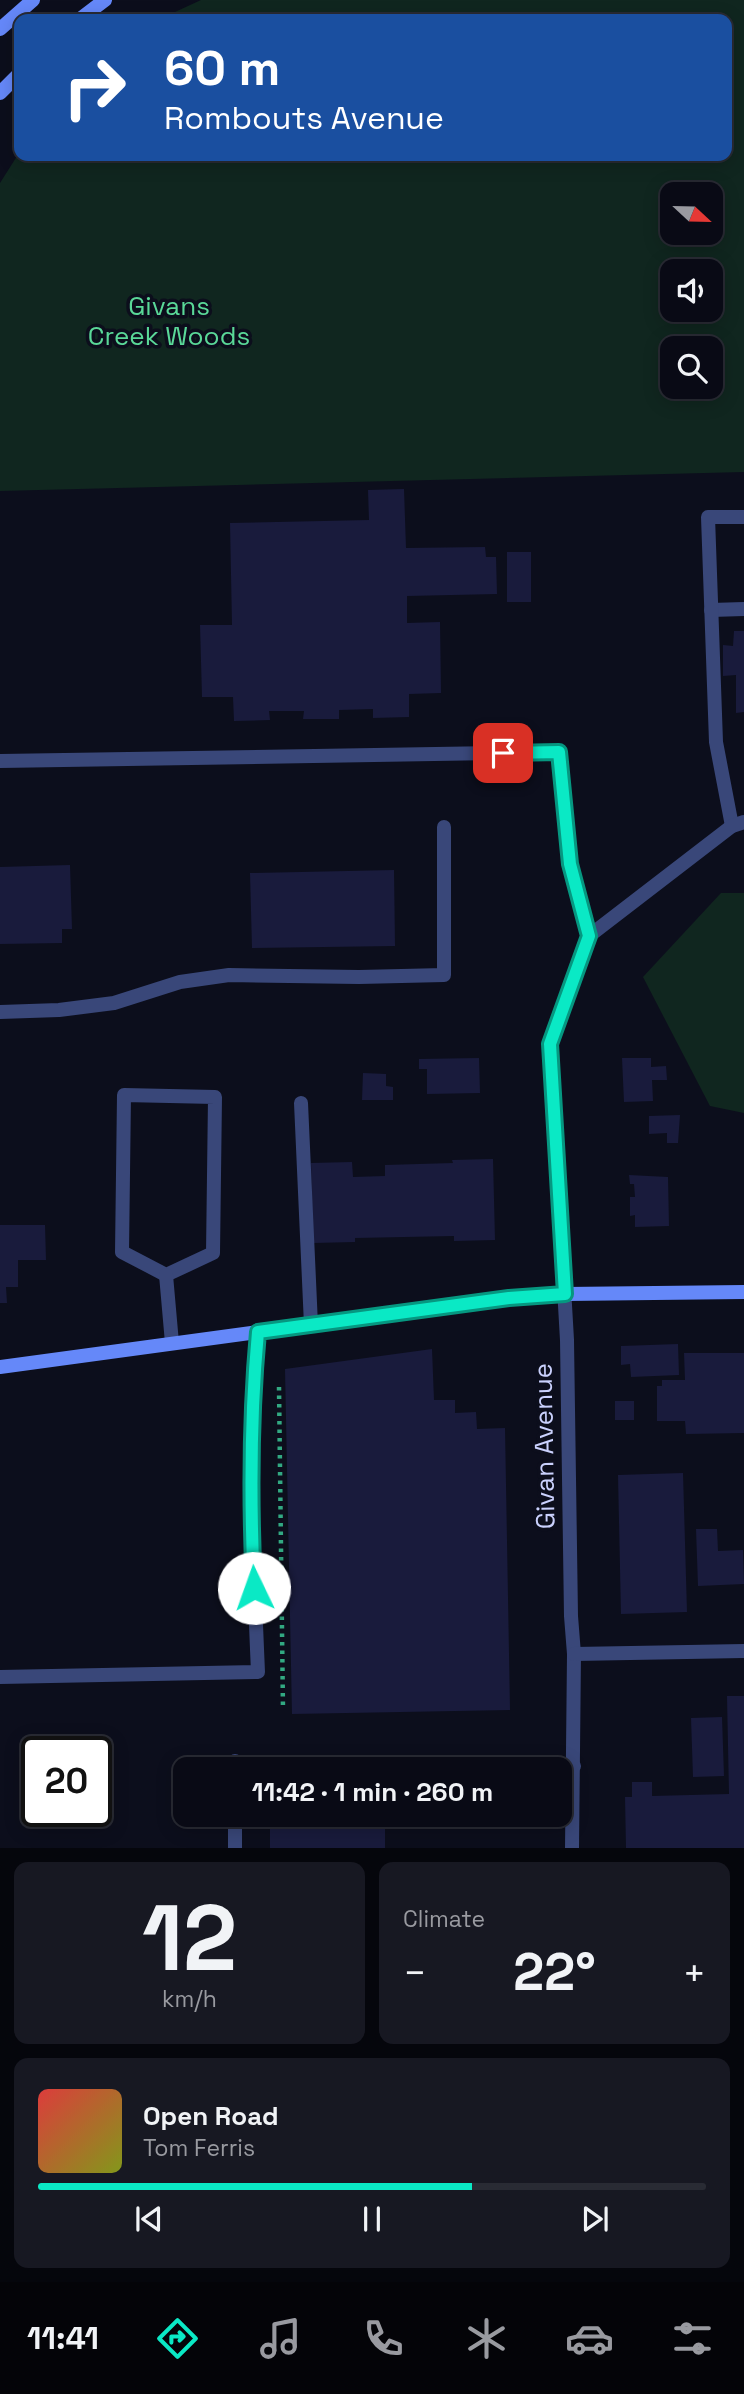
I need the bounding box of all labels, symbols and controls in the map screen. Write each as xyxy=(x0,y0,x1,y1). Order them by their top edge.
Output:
text: 60 m xyxy=(164,37,280,99)
icon: right xyxy=(49,42,140,133)
text: Rombouts Avenue xyxy=(164,98,444,138)
north arrow xyxy=(660,182,723,245)
map controls xyxy=(660,182,723,399)
button: sound xyxy=(660,259,723,322)
park label: Givans Creek Woods xyxy=(88,289,250,353)
button: search xyxy=(660,336,723,399)
pin xyxy=(473,723,533,783)
icon: arrive xyxy=(484,734,522,772)
street label: Givan Avenue xyxy=(526,1363,562,1529)
position arrow xyxy=(217,1551,291,1625)
speed limit sign: 20 xyxy=(21,1736,112,1827)
text: 11:42 · 1 min · 260 m xyxy=(252,1775,493,1809)
text: 12 xyxy=(142,1880,237,1997)
text: Climate xyxy=(403,1904,485,1934)
text: 22° xyxy=(513,1939,596,2005)
text: − xyxy=(403,1949,427,1997)
text: + xyxy=(682,1949,706,1997)
text: km/h xyxy=(162,1984,217,2014)
text: Open Road xyxy=(143,2099,279,2133)
text: Tom Ferris xyxy=(143,2133,255,2163)
icon: previous xyxy=(130,2200,168,2238)
icon: pause xyxy=(353,2200,391,2238)
icon: next xyxy=(576,2200,614,2238)
icon: directions xyxy=(153,2314,202,2363)
icon: music xyxy=(256,2314,305,2363)
icon: phone xyxy=(359,2314,408,2363)
icon: climate xyxy=(462,2314,511,2363)
icon: car xyxy=(565,2314,614,2363)
icon: filters xyxy=(668,2314,717,2363)
text: 11:41 xyxy=(27,2318,99,2358)

